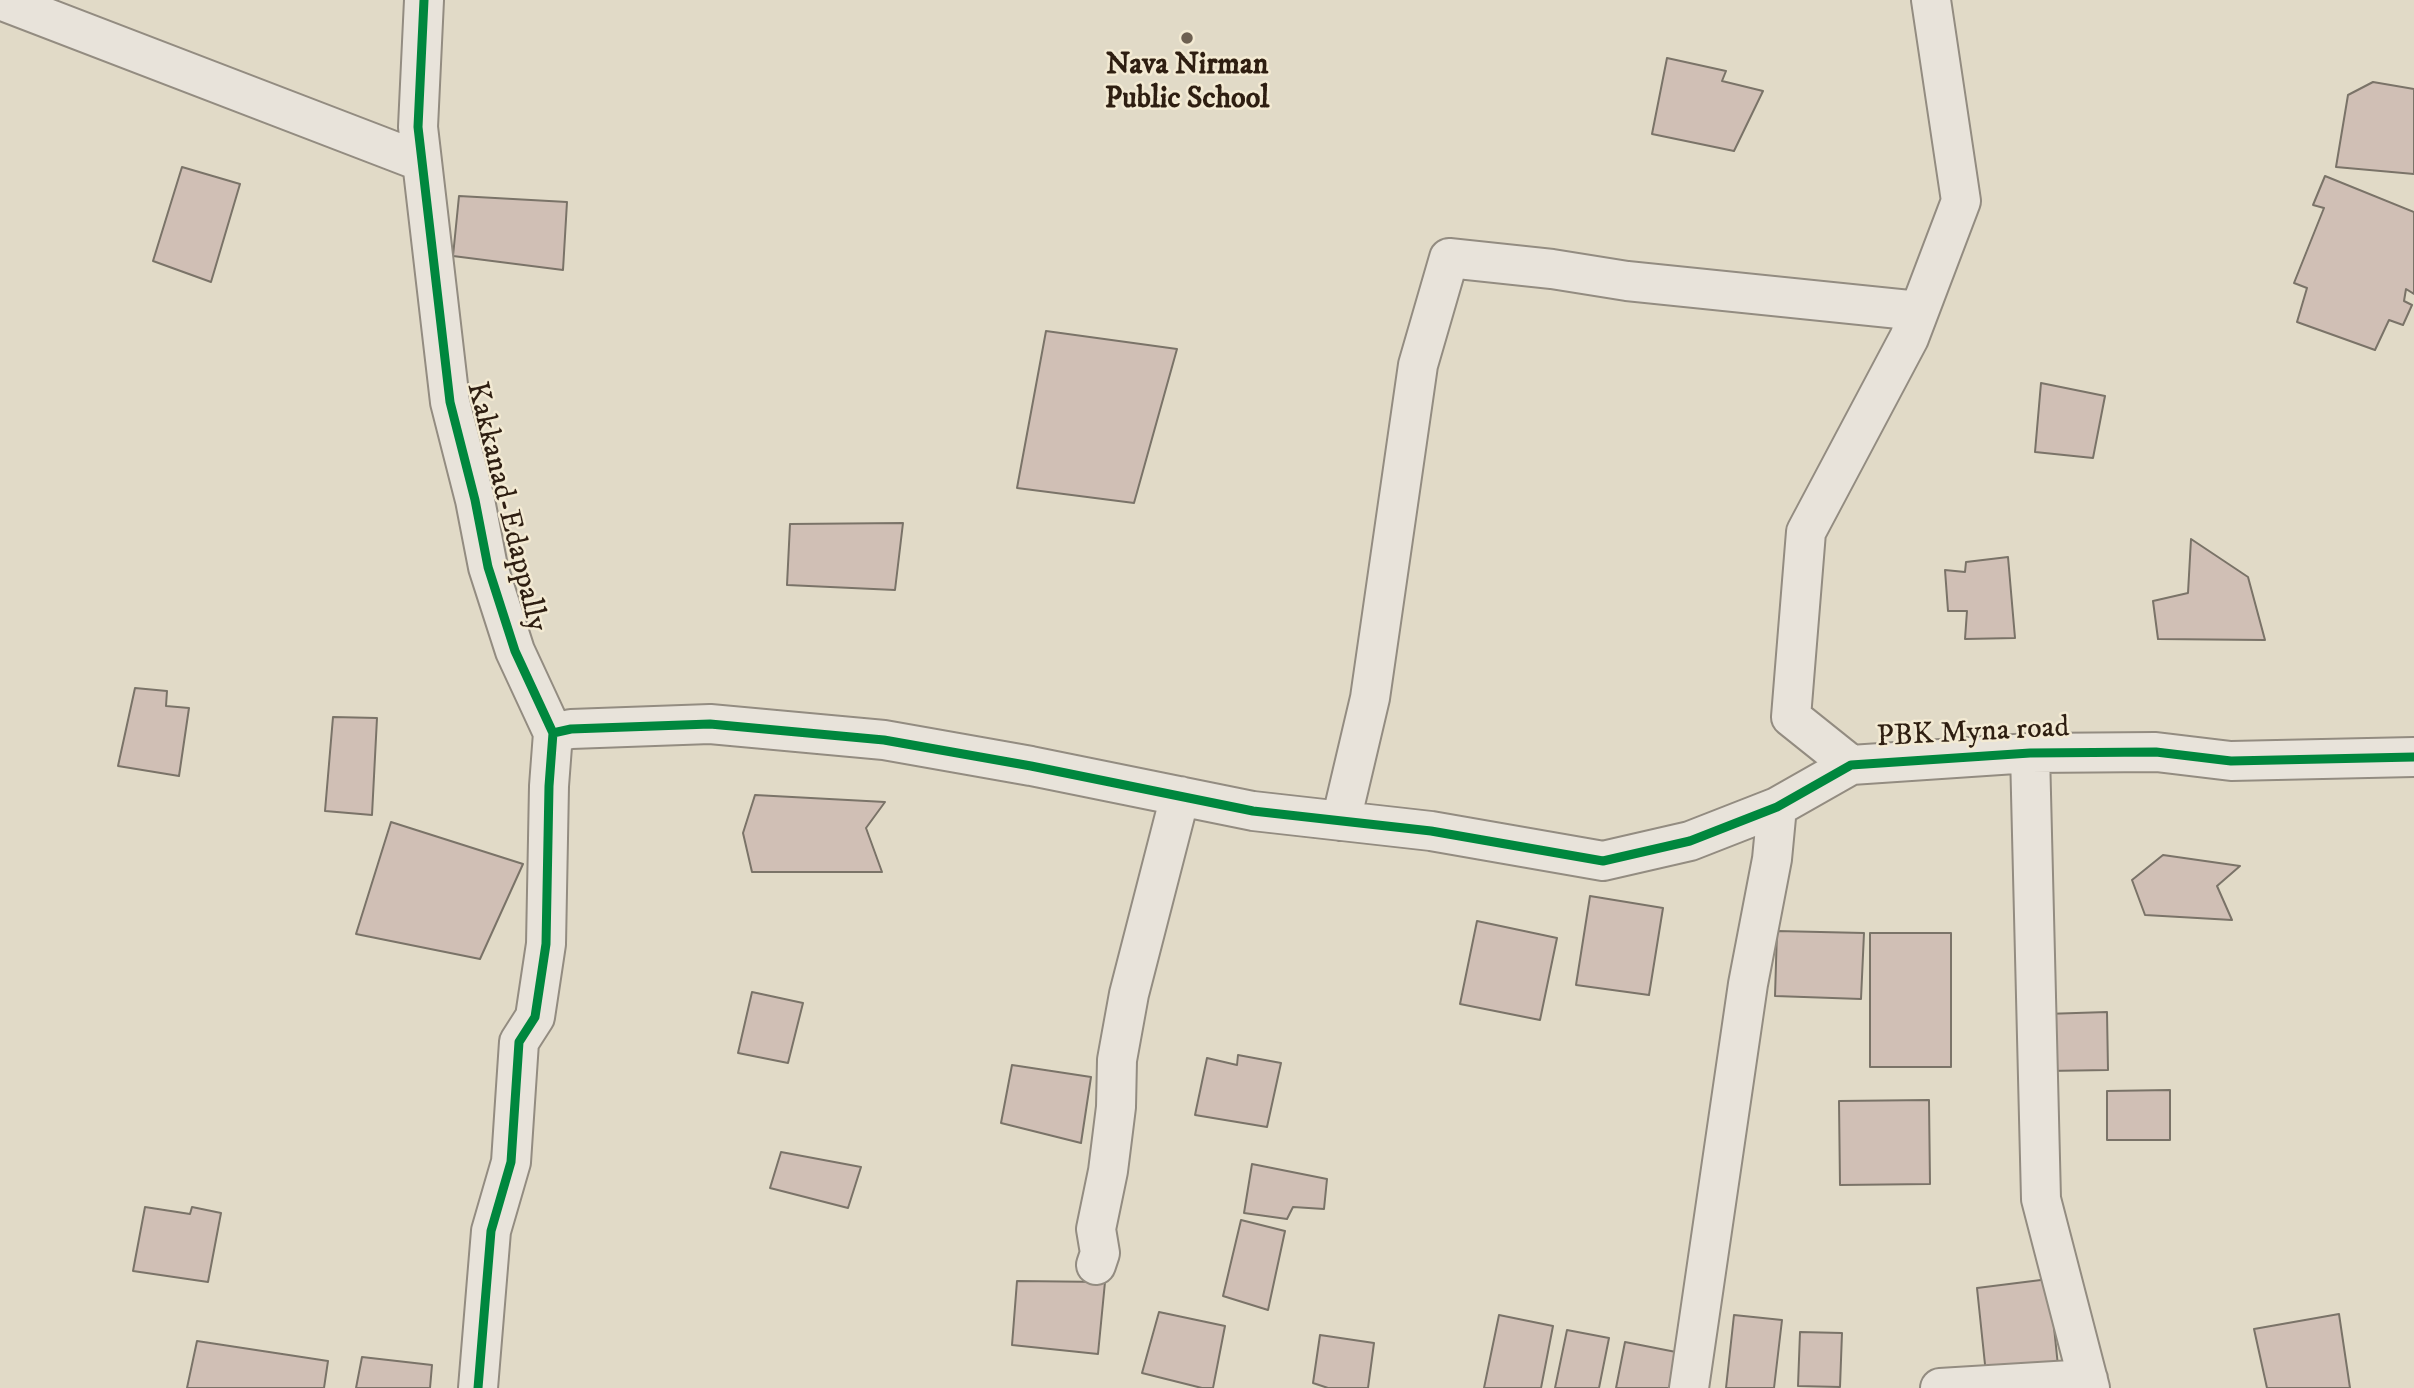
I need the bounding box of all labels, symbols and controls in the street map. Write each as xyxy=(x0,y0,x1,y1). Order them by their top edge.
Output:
marker: Nava Nirman Public School xyxy=(1179,30,1195,46)
place label: Nava Nirman Public School xyxy=(1105,49,1269,119)
street label: Kakkanad-Edappally xyxy=(457,379,553,635)
street label: PBK Myna road xyxy=(1876,711,2070,757)

